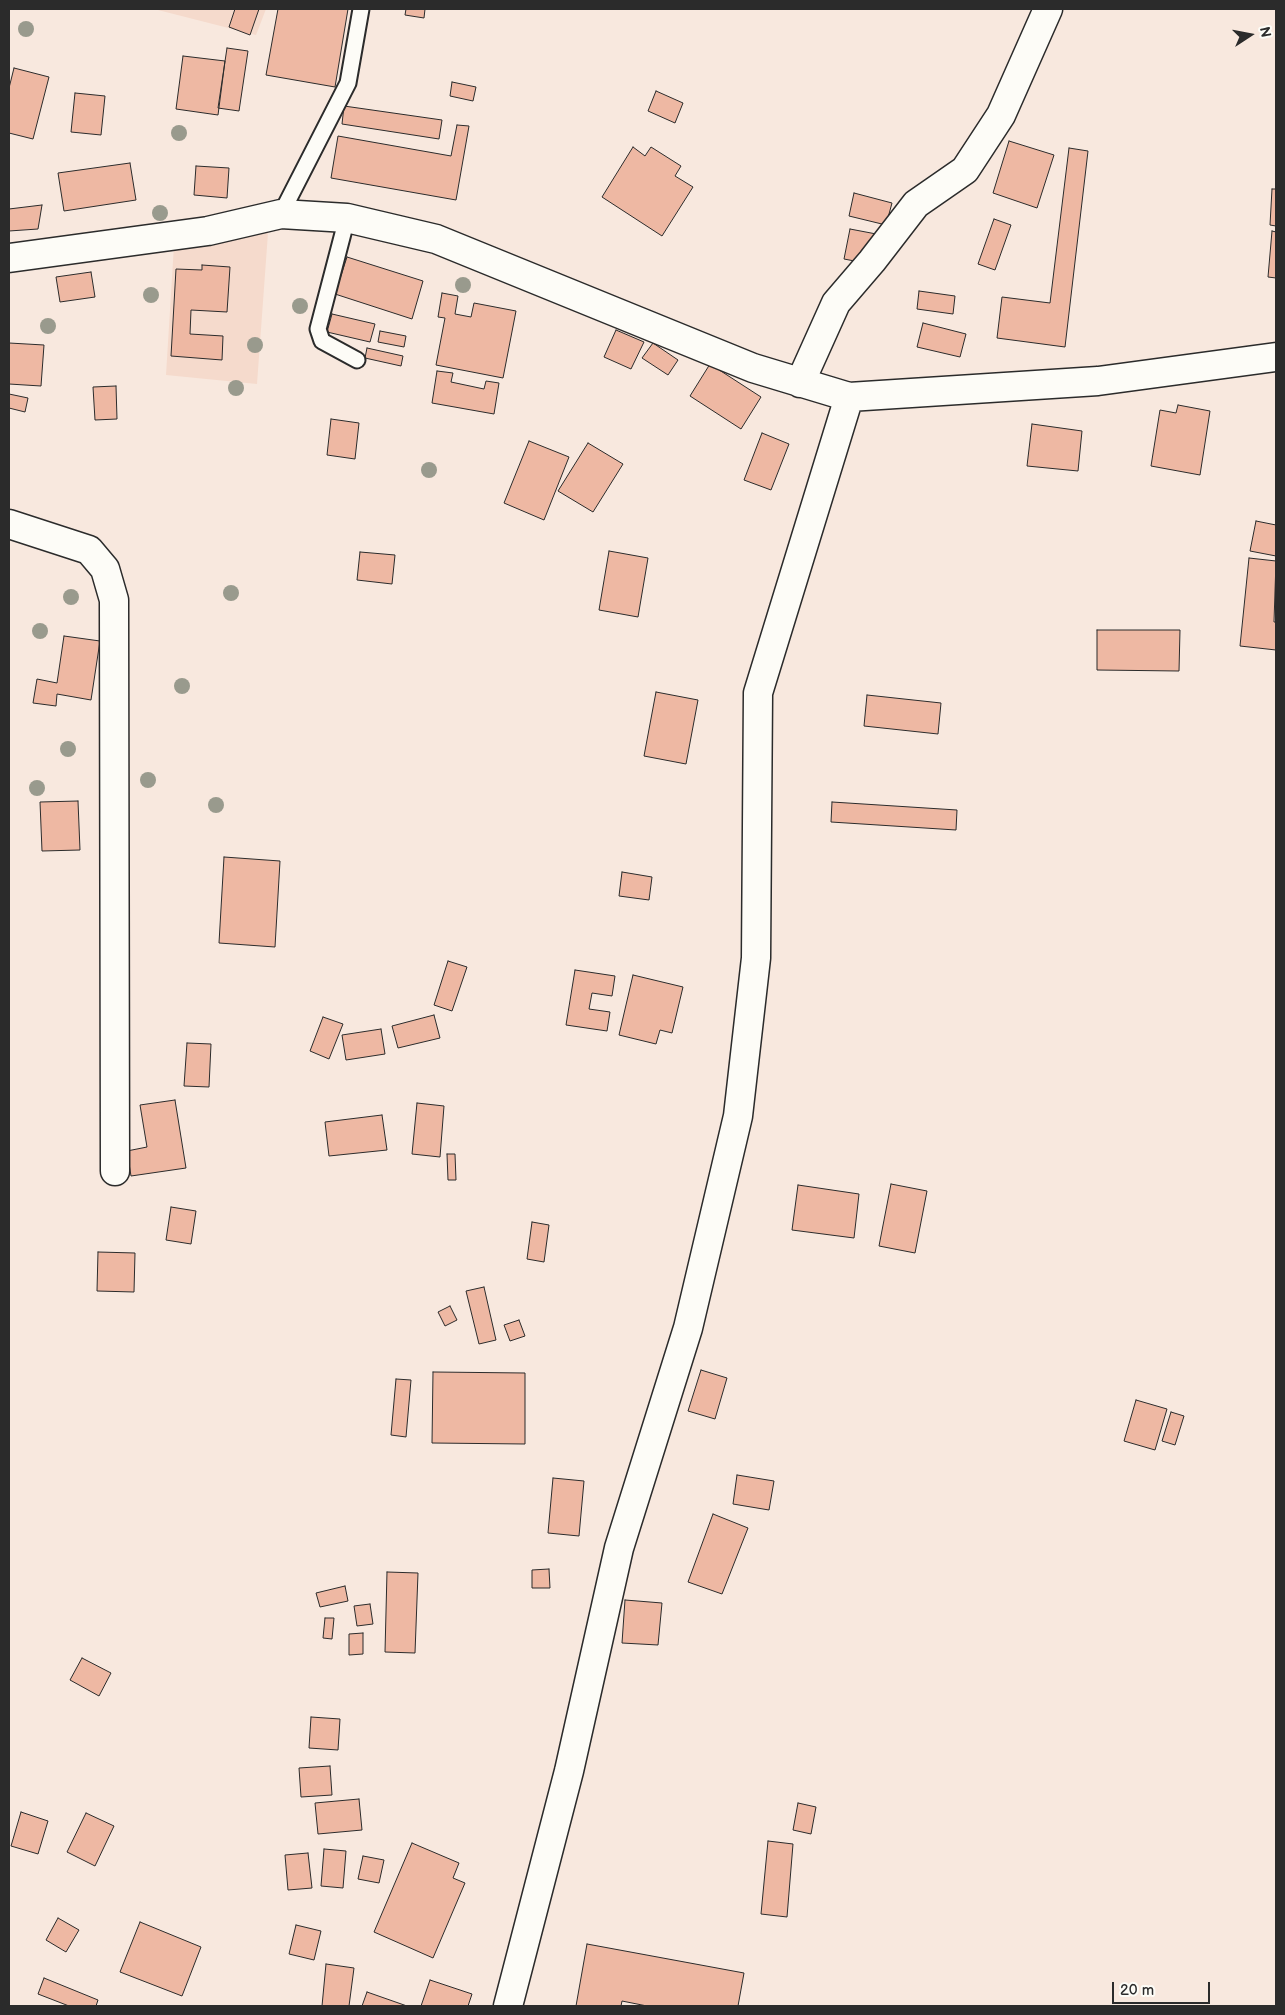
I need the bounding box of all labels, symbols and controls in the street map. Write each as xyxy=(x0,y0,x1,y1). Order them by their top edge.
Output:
north arrow xyxy=(1225,10,1275,60)
text: N xyxy=(1256,25,1275,39)
scale bar xyxy=(1115,1972,1212,2004)
text: 20 m xyxy=(1120,1981,1154,2000)

